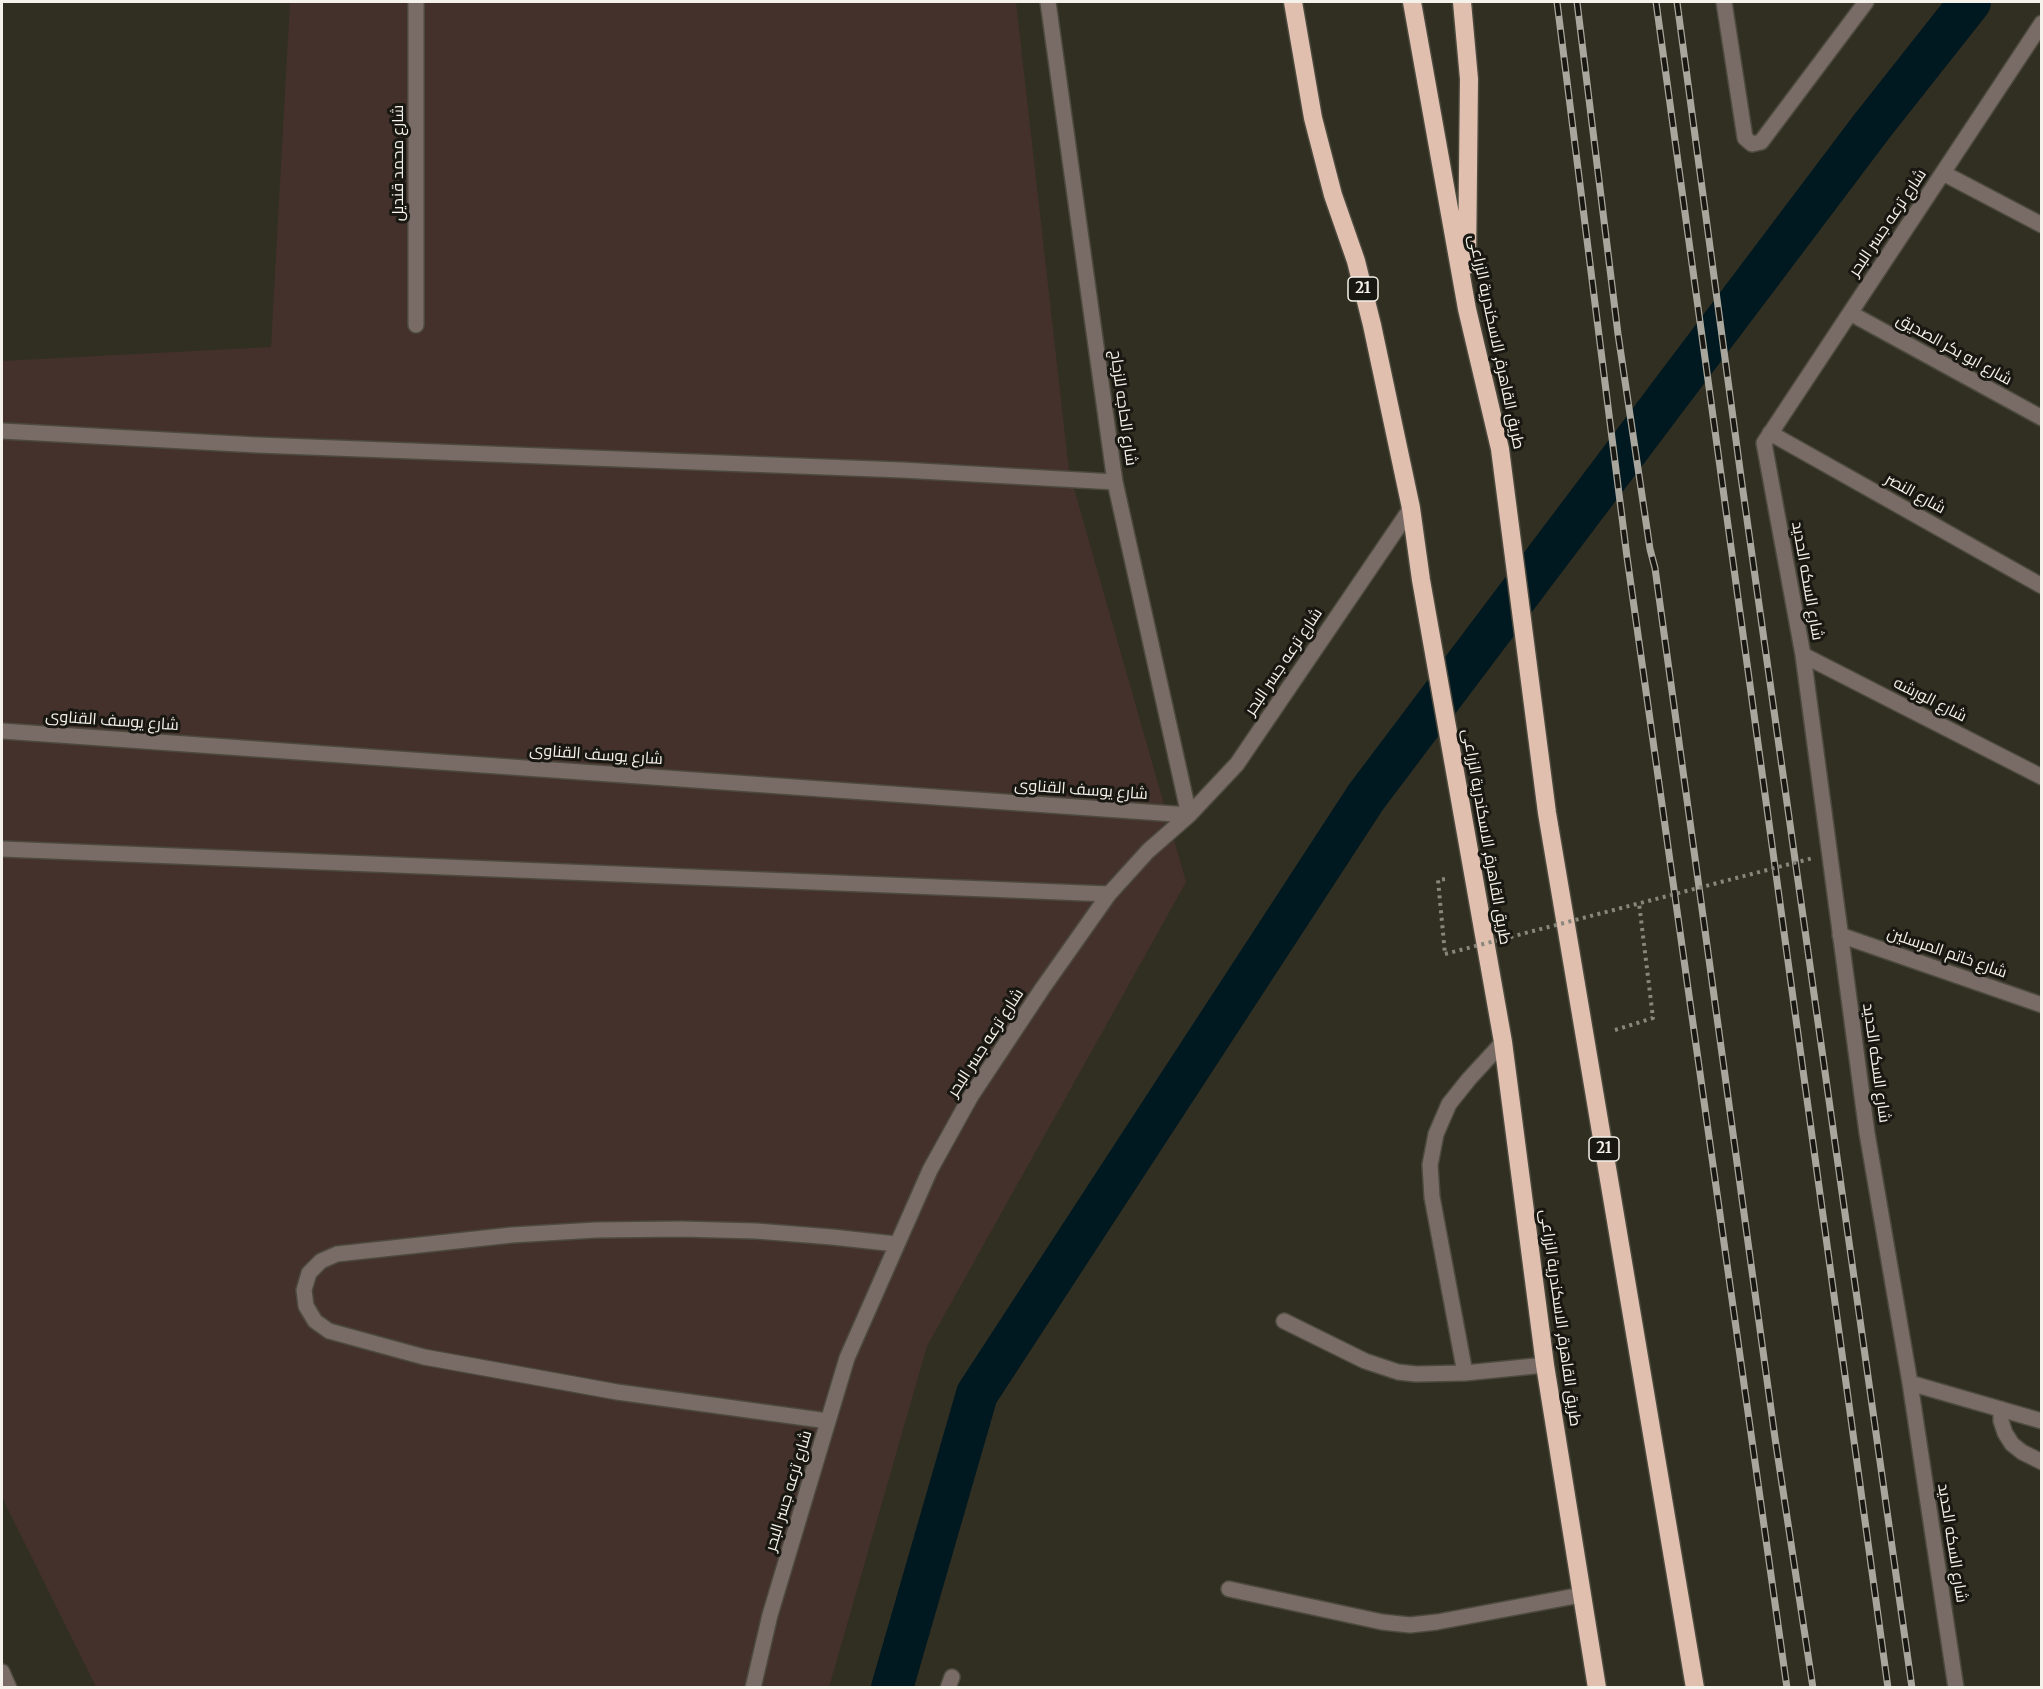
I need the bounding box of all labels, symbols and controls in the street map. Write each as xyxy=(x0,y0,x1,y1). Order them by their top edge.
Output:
street label: شارع محمد قنديل xyxy=(388,105,408,221)
street label: شارع ترعه جسر البحر xyxy=(1845,166,1931,280)
street label: طريق القاهرة, الاسكندرية الزراعى xyxy=(1464,233,1528,451)
road number: 21 xyxy=(1348,277,1378,301)
street label: شارع ابو بكر الصديق xyxy=(1893,310,2015,390)
street label: شارع الحاجه للزجاج xyxy=(1105,349,1141,467)
street label: شارع النصر xyxy=(1881,470,1949,518)
street label: شارع السكه الحديد xyxy=(1787,520,1827,642)
street label: شارع ترعه جسر البحر xyxy=(1241,605,1327,719)
street label: شارع الورشه xyxy=(1890,673,1970,727)
street label: شارع يوسف القناوى xyxy=(45,707,179,735)
street label: طريق القاهرة, الاسكندرية الزراعى xyxy=(1458,728,1514,946)
street label: شارع يوسف القناوى xyxy=(529,741,663,769)
street label: شارع يوسف القناوى xyxy=(1014,776,1148,804)
street label: شارع خاتم المرسلين xyxy=(1885,924,2009,982)
street label: شارع ترعه جسر البحر xyxy=(944,985,1028,1101)
street label: شارع السكه الحديد xyxy=(1858,1002,1894,1124)
road number: 21 xyxy=(1589,1137,1619,1161)
street label: طريق القاهرة, الاسكندرية الزراعى xyxy=(1535,1208,1585,1428)
street label: شارع ترعه جسر البحر xyxy=(762,1428,816,1554)
street label: شارع السكه الحديد xyxy=(1933,1482,1971,1604)

